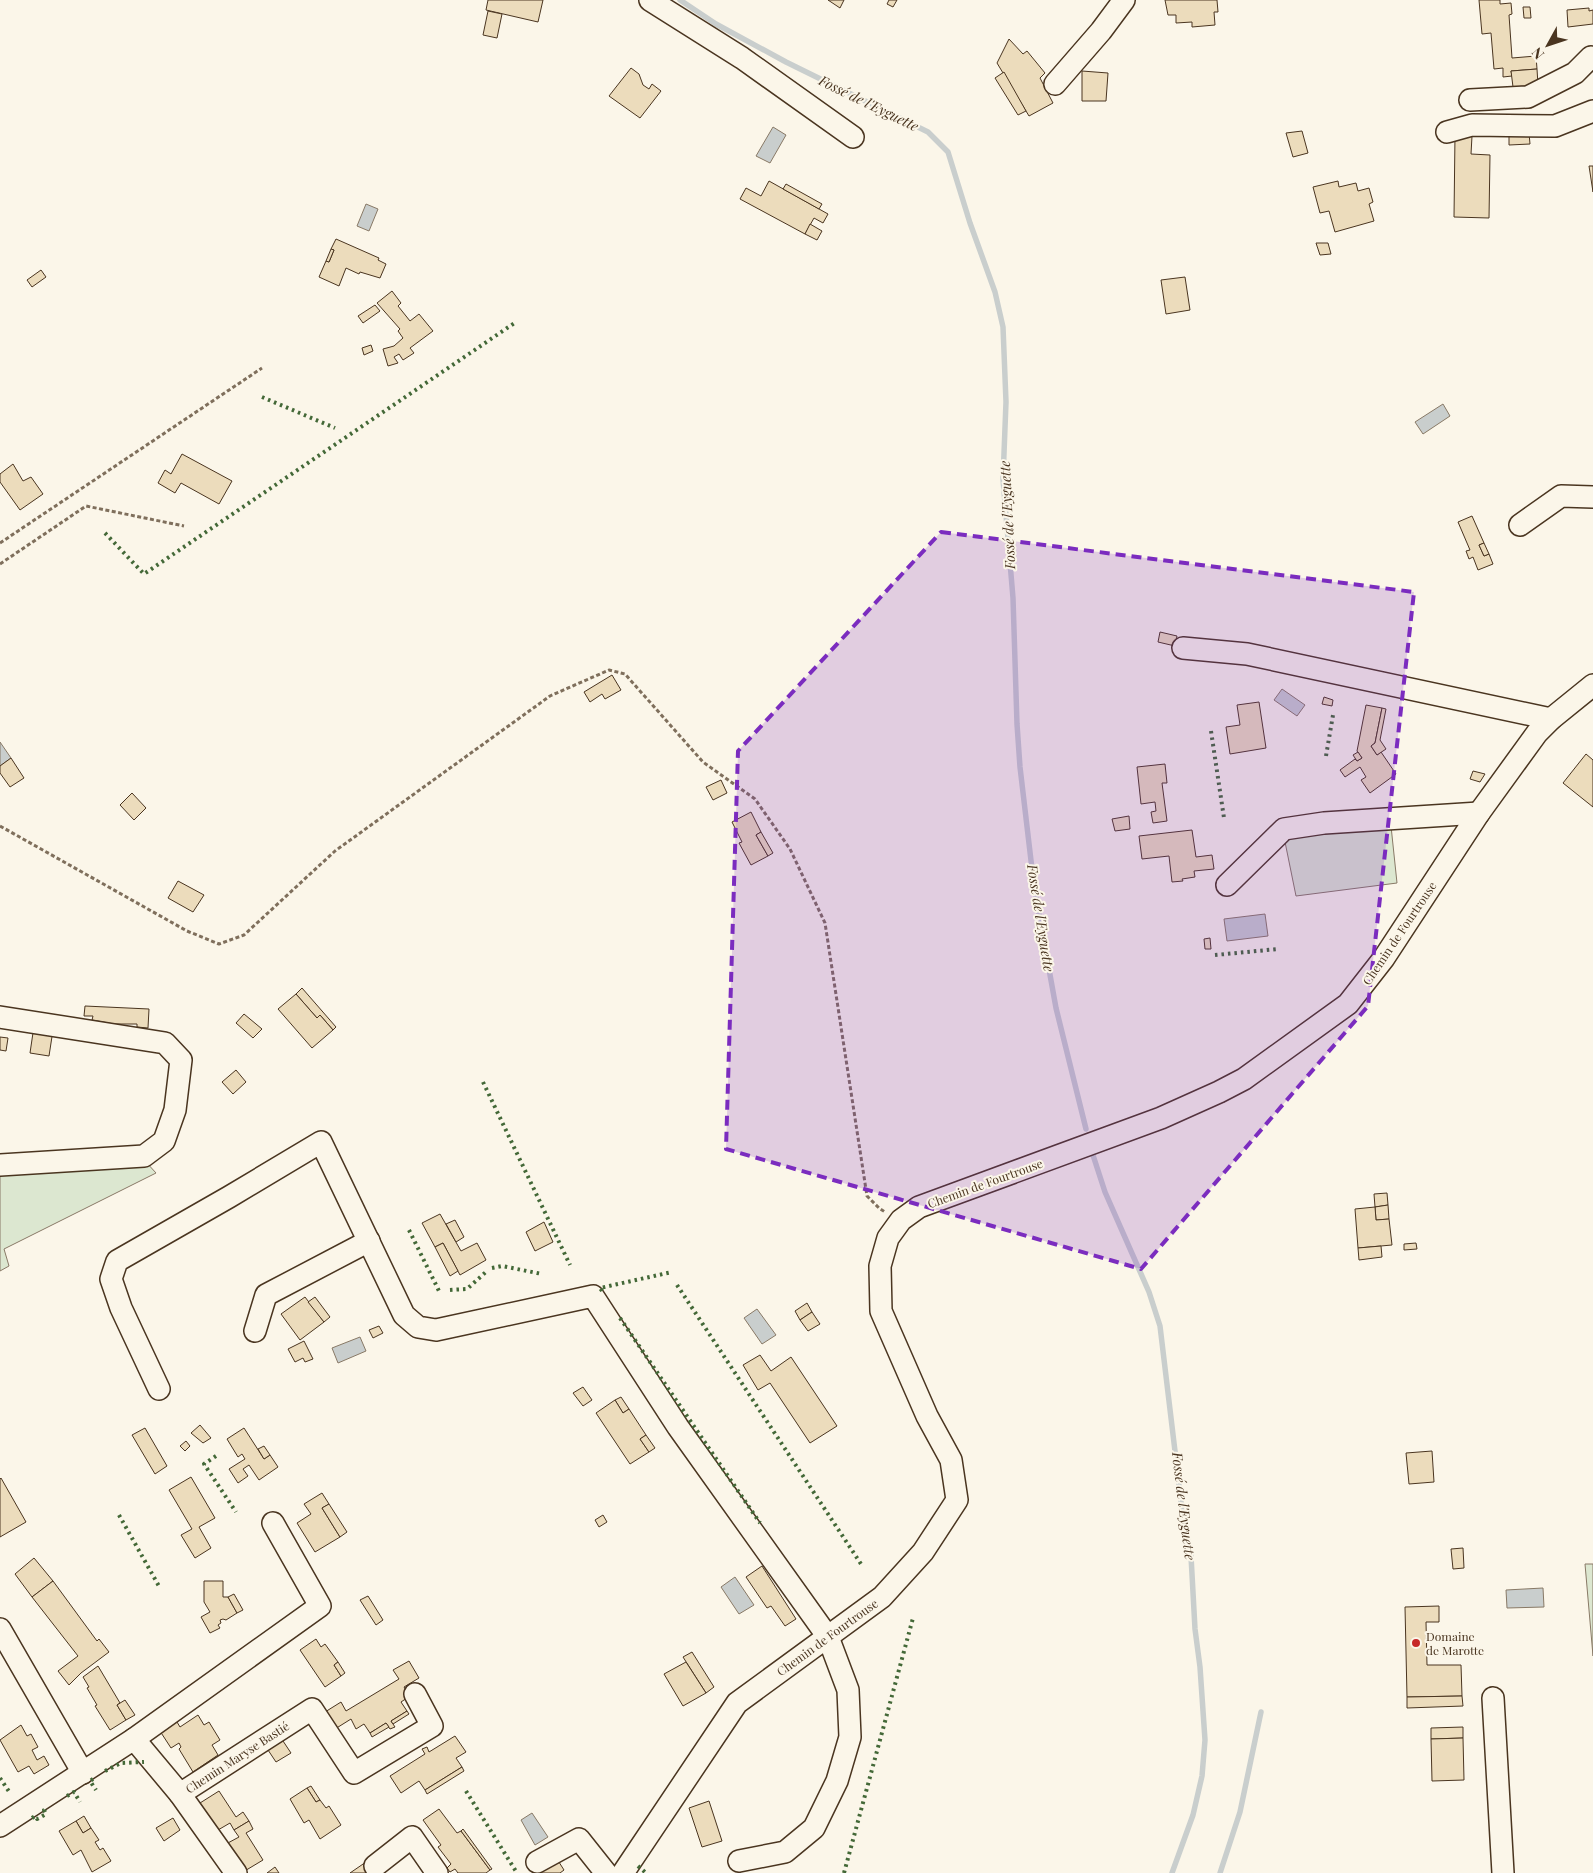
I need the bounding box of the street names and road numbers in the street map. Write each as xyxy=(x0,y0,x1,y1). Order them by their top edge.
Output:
street label: Chemin de Fourtrouse xyxy=(1358,878,1440,988)
street label: Chemin de Fourtrouse xyxy=(925,1155,1045,1211)
street label: Chemin de Fourtrouse xyxy=(773,1595,881,1679)
street label: Chemin Maryse Bastié xyxy=(182,1717,292,1797)

